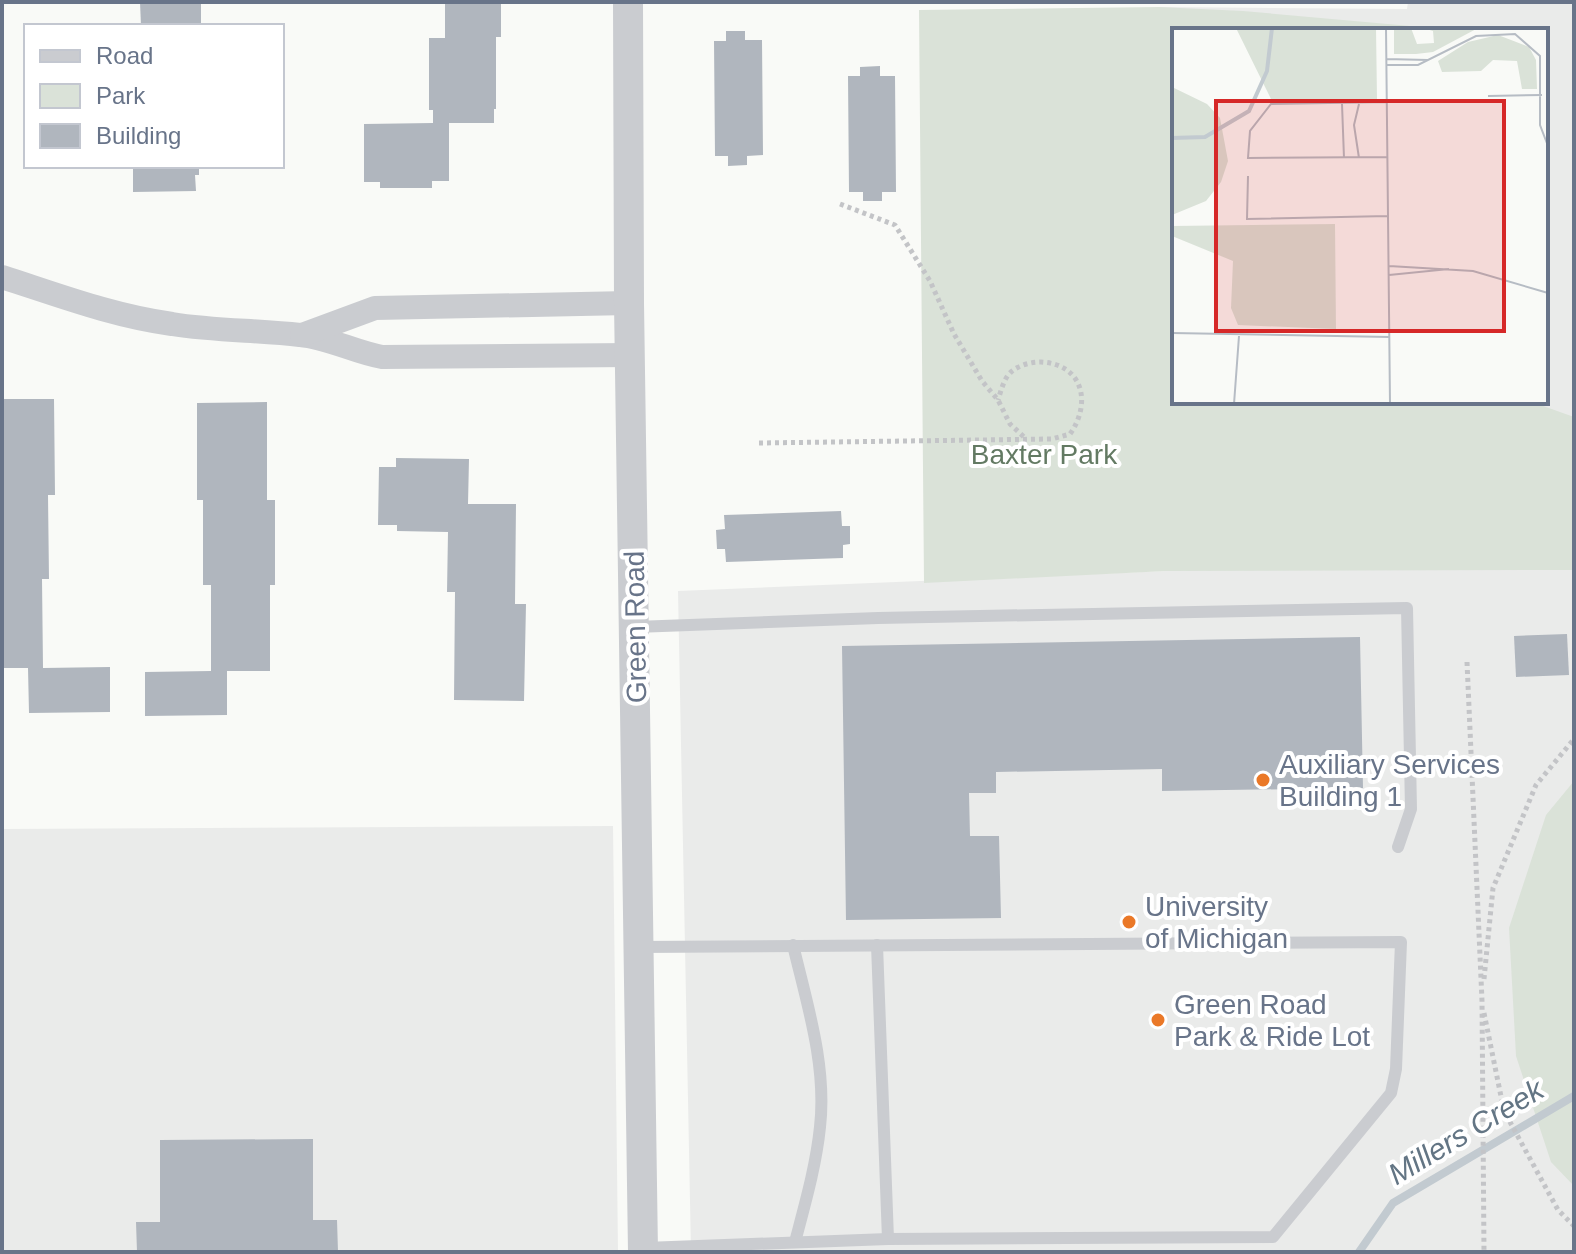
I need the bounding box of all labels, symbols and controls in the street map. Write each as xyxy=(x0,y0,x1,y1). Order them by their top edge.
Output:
legend xyxy=(24,24,284,168)
inset map xyxy=(1172,28,1548,404)
text: Road xyxy=(96,42,153,69)
text: Park xyxy=(96,82,146,109)
text: Building xyxy=(96,122,181,149)
park label: Baxter Park xyxy=(971,439,1118,470)
street label: Green Road xyxy=(619,550,652,704)
place label: Auxiliary Services Building 1 xyxy=(1279,749,1500,812)
marker: Auxiliary Services Building 1 xyxy=(1254,771,1272,789)
place label: University of Michigan xyxy=(1145,891,1288,954)
marker: University of Michigan xyxy=(1120,913,1138,931)
place label: Green Road Park & Ride Lot xyxy=(1174,989,1370,1052)
marker: Green Road Park & Ride Lot xyxy=(1149,1011,1167,1029)
water label: Millers Creek xyxy=(1382,1071,1551,1191)

